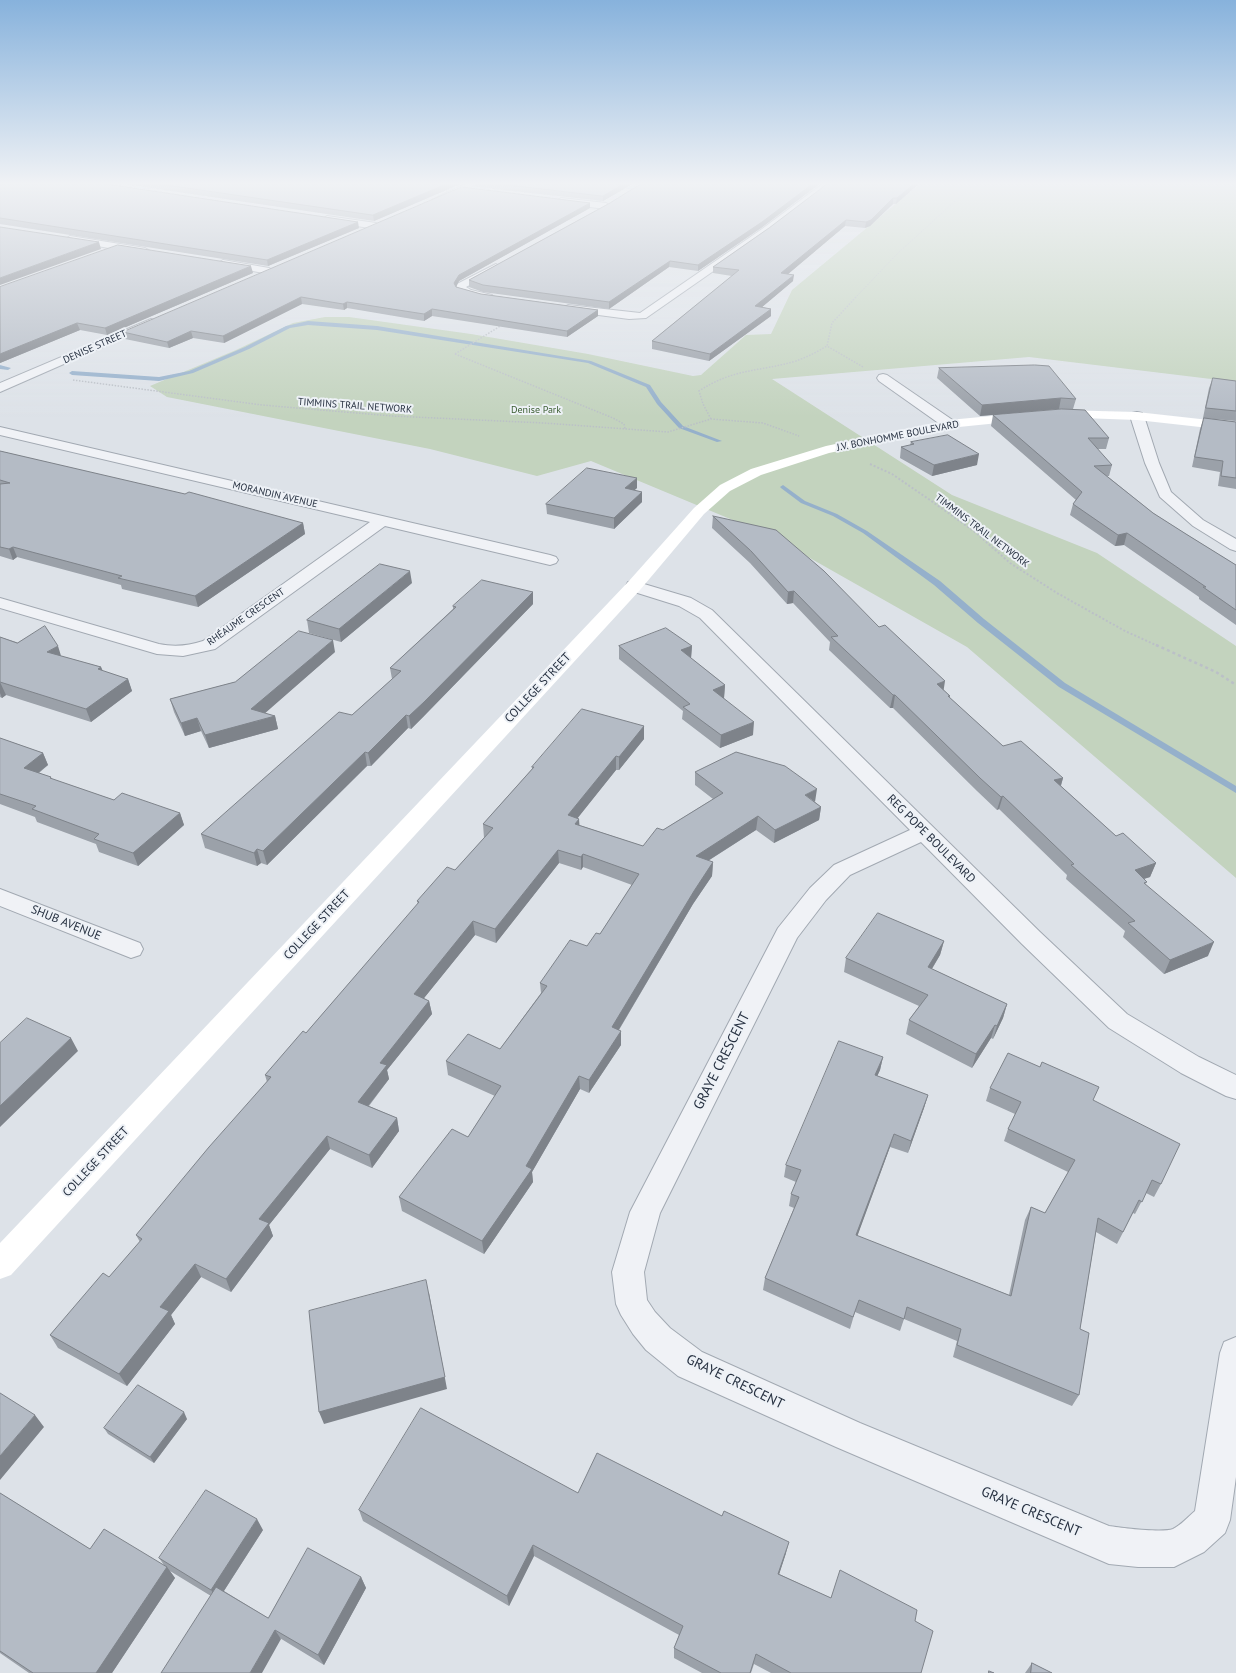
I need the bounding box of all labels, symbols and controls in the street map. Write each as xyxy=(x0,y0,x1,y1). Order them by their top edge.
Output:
street label: DENISE STREET xyxy=(62,328,128,366)
street label: TIMMINS TRAIL NETWORK xyxy=(298,396,412,416)
park label: Denise Park xyxy=(511,404,561,416)
street label: J.V. BONHOMME BOULEVARD xyxy=(836,418,960,454)
street label: MORANDIN AVENUE xyxy=(231,479,319,511)
street label: TIMMINS TRAIL NETWORK xyxy=(933,492,1031,570)
street label: RHÉAUME CRESCENT xyxy=(205,586,287,648)
street label: COLLEGE STREET xyxy=(502,650,574,726)
street label: REG POPE BOULEVARD xyxy=(884,792,978,886)
street label: COLLEGE STREET xyxy=(281,887,353,963)
street label: SHUB AVENUE xyxy=(29,902,103,944)
street label: GRAYE CRESCENT xyxy=(690,1010,754,1112)
street label: COLLEGE STREET xyxy=(60,1124,132,1200)
street label: GRAYE CRESCENT xyxy=(683,1351,787,1413)
street label: GRAYE CRESCENT xyxy=(979,1483,1083,1541)

